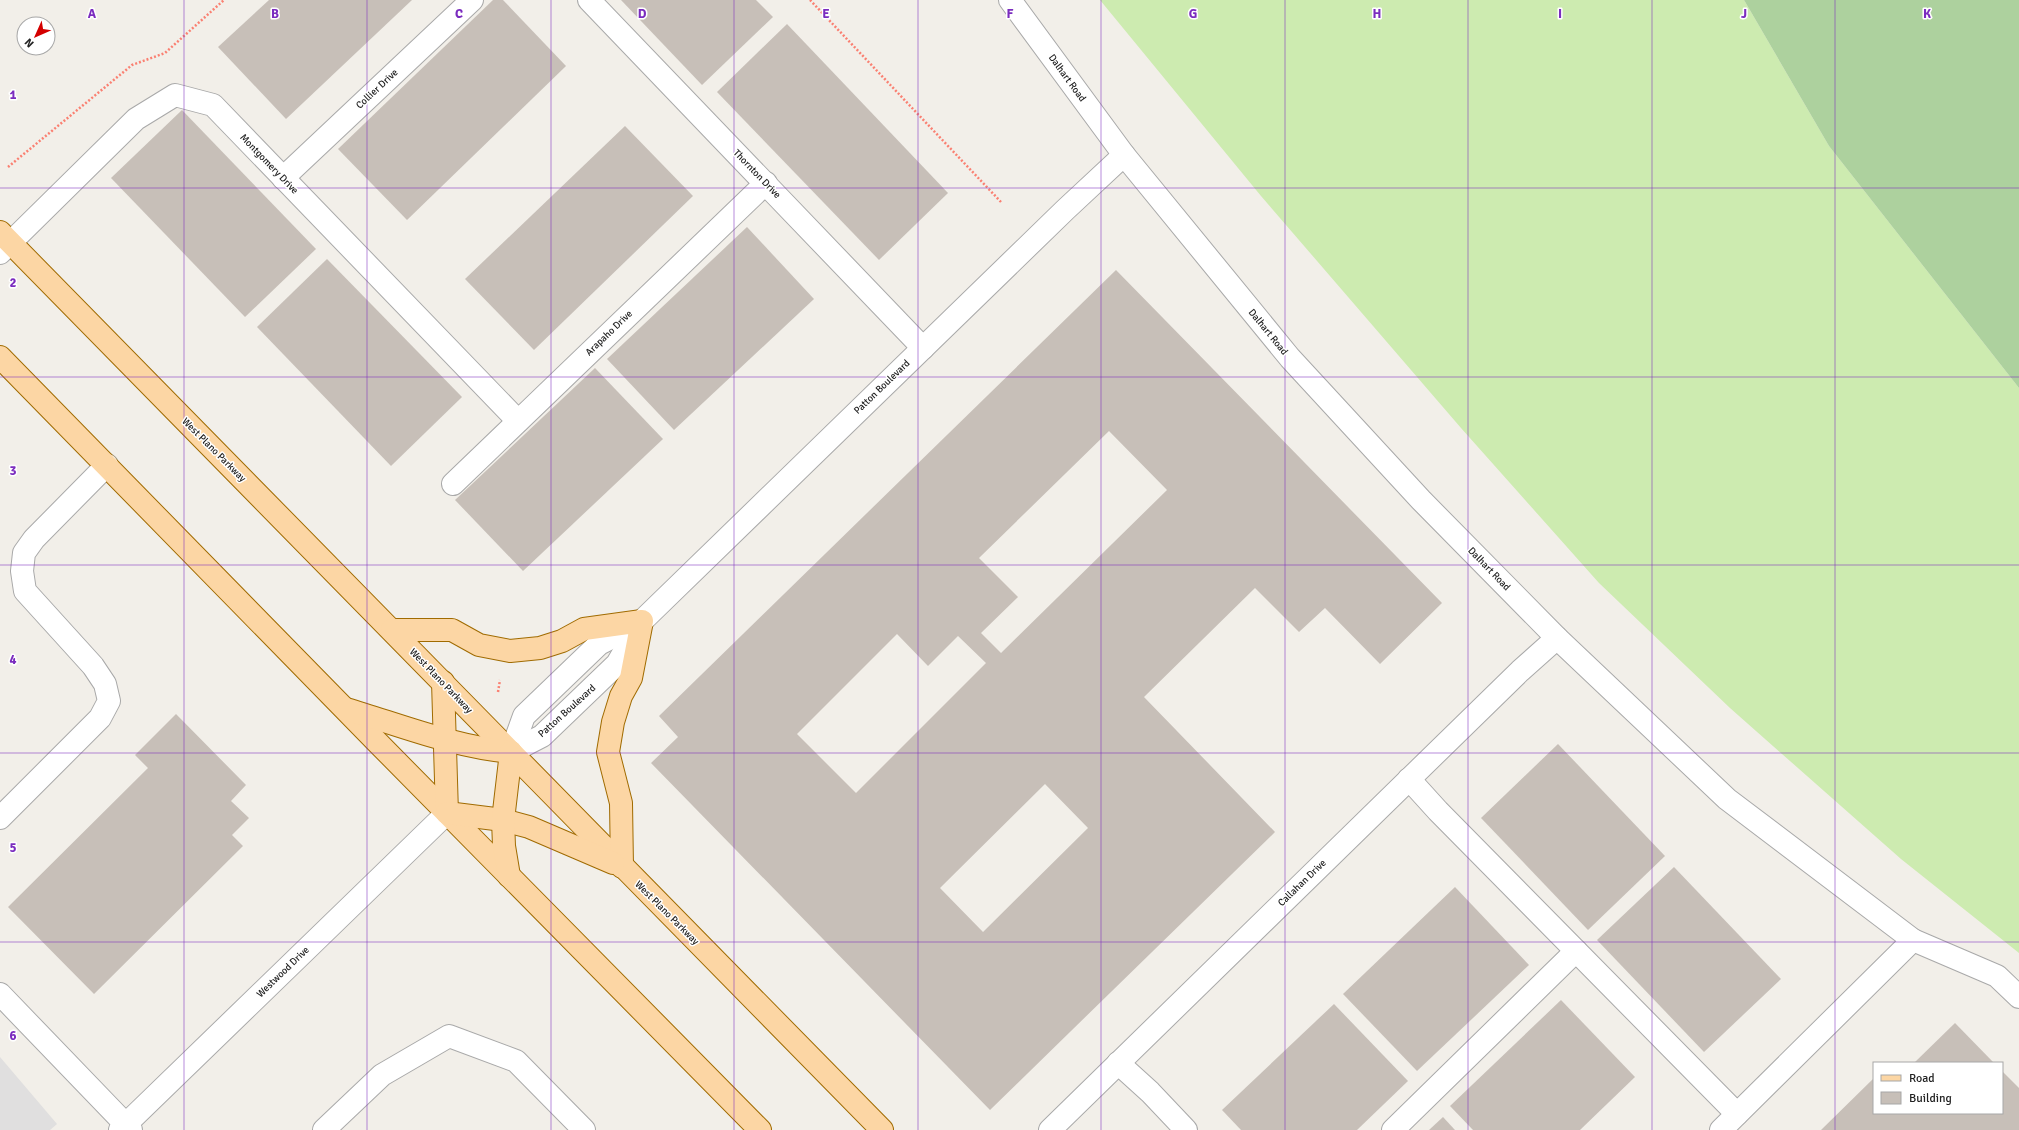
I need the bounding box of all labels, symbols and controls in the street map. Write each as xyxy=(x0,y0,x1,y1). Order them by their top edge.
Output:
text: A xyxy=(88,6,97,22)
text: B xyxy=(271,6,279,22)
text: C xyxy=(455,6,463,22)
text: D xyxy=(638,6,647,22)
text: E xyxy=(822,6,830,22)
text: F xyxy=(1007,6,1014,22)
text: G xyxy=(1189,6,1197,22)
text: H xyxy=(1373,6,1381,22)
text: I xyxy=(1558,6,1562,22)
text: J xyxy=(1741,6,1747,22)
text: K xyxy=(1923,6,1931,22)
north arrow xyxy=(16,16,56,56)
text: N xyxy=(22,35,37,50)
street label: Dalhart Road xyxy=(1046,52,1088,104)
street label: Collier Drive xyxy=(354,67,400,111)
text: 1 xyxy=(9,87,17,103)
street label: Montgomery Drive xyxy=(237,131,301,197)
street label: Thornton Drive xyxy=(731,147,783,201)
text: 2 xyxy=(9,275,17,291)
street label: Dalhart Road xyxy=(1246,307,1290,357)
street label: Arapaho Drive xyxy=(583,308,635,358)
street label: Patton Boulevard xyxy=(852,357,912,417)
street label: West Plano Parkway xyxy=(179,415,249,485)
text: 3 xyxy=(9,463,17,479)
street label: Dalhart Road xyxy=(1465,545,1513,593)
street label: West Plano Parkway xyxy=(407,646,475,716)
text: 4 xyxy=(9,652,17,668)
street label: Patton Boulevard xyxy=(536,682,598,740)
text: 5 xyxy=(9,840,17,856)
street label: Callahan Drive xyxy=(1275,857,1329,909)
street label: West Plano Parkway xyxy=(632,878,702,948)
street label: Westwood Drive xyxy=(254,944,312,1000)
text: 6 xyxy=(9,1028,17,1044)
legend xyxy=(1873,1062,2003,1114)
text: Road xyxy=(1909,1071,1935,1086)
text: Building xyxy=(1909,1091,1952,1106)

